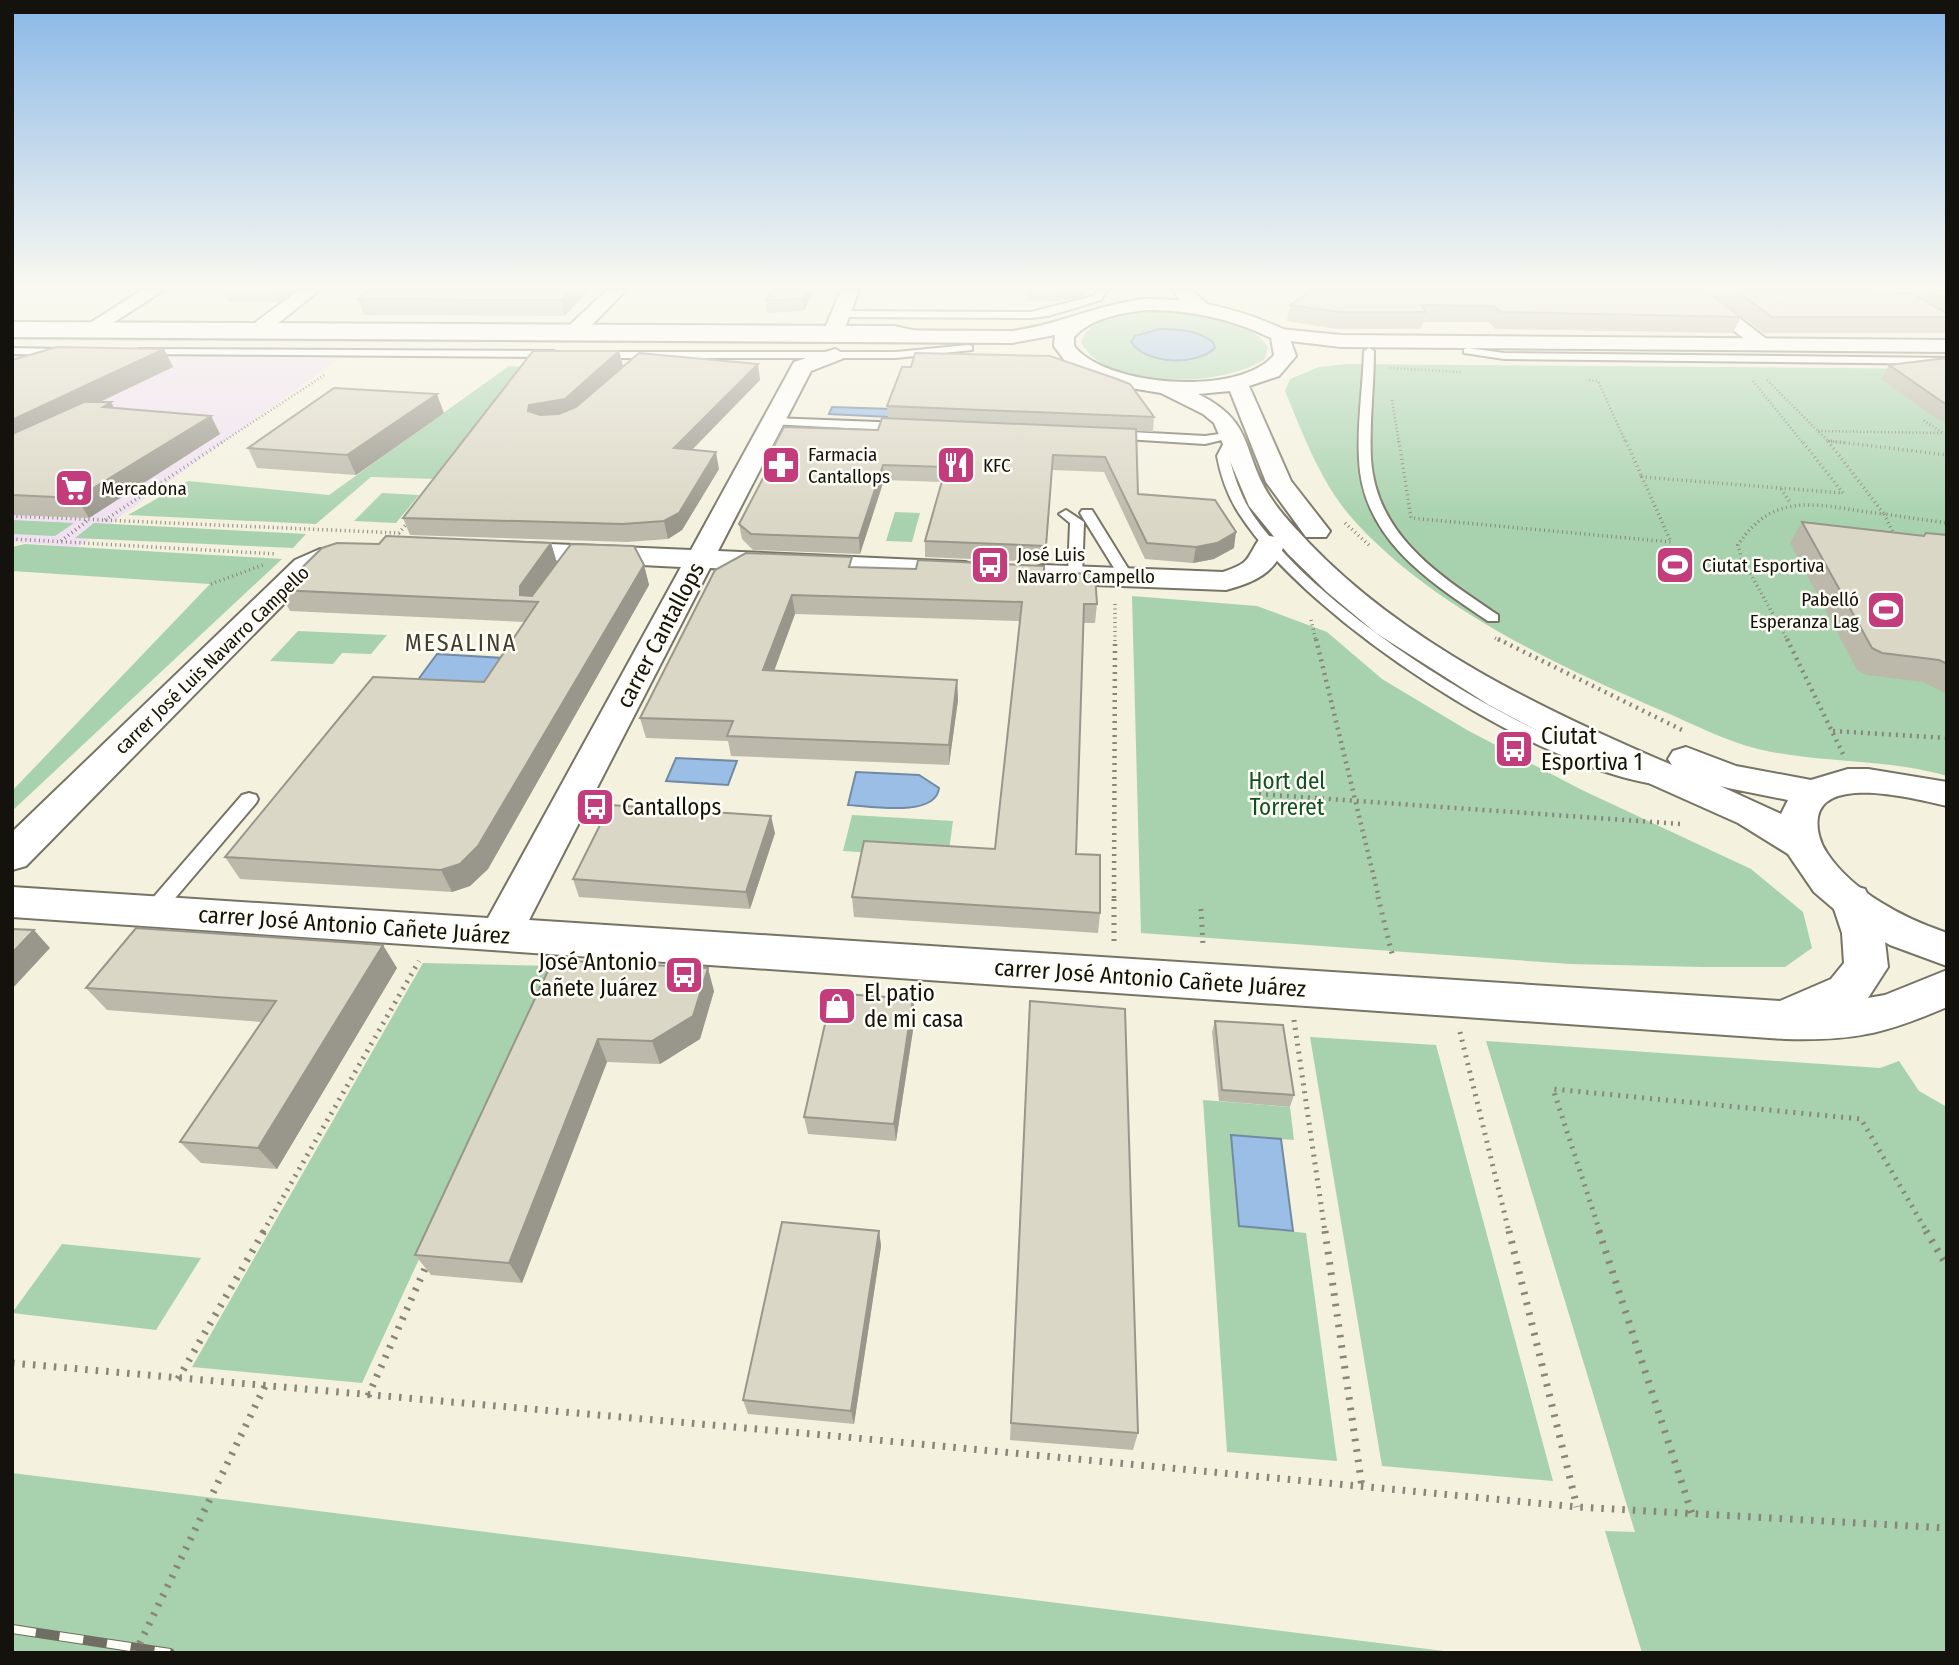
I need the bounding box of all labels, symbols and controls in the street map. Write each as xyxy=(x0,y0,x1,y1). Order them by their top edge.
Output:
place label: Farmacia Cantallops xyxy=(808,443,890,488)
pharmacy icon: Farmacia Cantallops xyxy=(760,444,802,486)
restaurant icon: KFC xyxy=(935,444,977,486)
place label: KFC xyxy=(983,454,1011,477)
supermarket icon: Mercadona xyxy=(53,467,95,509)
place label: Mercadona xyxy=(101,477,187,500)
place label: José Luis Navarro Campello xyxy=(1017,543,1155,588)
bus stop icon: José Luis Navarro Campello xyxy=(969,544,1011,586)
sports icon: Ciutat Esportiva xyxy=(1654,544,1696,586)
place label: Ciutat Esportiva xyxy=(1702,554,1825,577)
street label: carrer Cantallops xyxy=(610,557,710,712)
street label: carrer José Luis Navarro Campello xyxy=(110,561,314,759)
place label: Pabelló Esperanza Lag xyxy=(1750,588,1859,633)
sports icon: Pabelló Esperanza Lag xyxy=(1865,589,1907,631)
district label: MESALINA xyxy=(405,629,517,657)
place label: Ciutat Esportiva 1 xyxy=(1541,722,1643,776)
bus stop icon: Ciutat Esportiva 1 xyxy=(1493,728,1535,770)
park label: Hort del Torreret xyxy=(1249,767,1325,821)
bus stop icon: Cantallops xyxy=(574,786,616,828)
place label: Cantallops xyxy=(622,793,722,821)
street label: carrer José Antonio Cañete Juárez xyxy=(197,900,511,950)
place label: José Antonio Cañete Juárez xyxy=(530,948,657,1002)
street label: carrer José Antonio Cañete Juárez xyxy=(993,953,1307,1003)
bus stop icon: José Antonio Cañete Juárez xyxy=(663,954,705,996)
place label: El patio de mi casa xyxy=(864,979,964,1033)
shop icon: El patio de mi casa xyxy=(816,985,858,1027)

